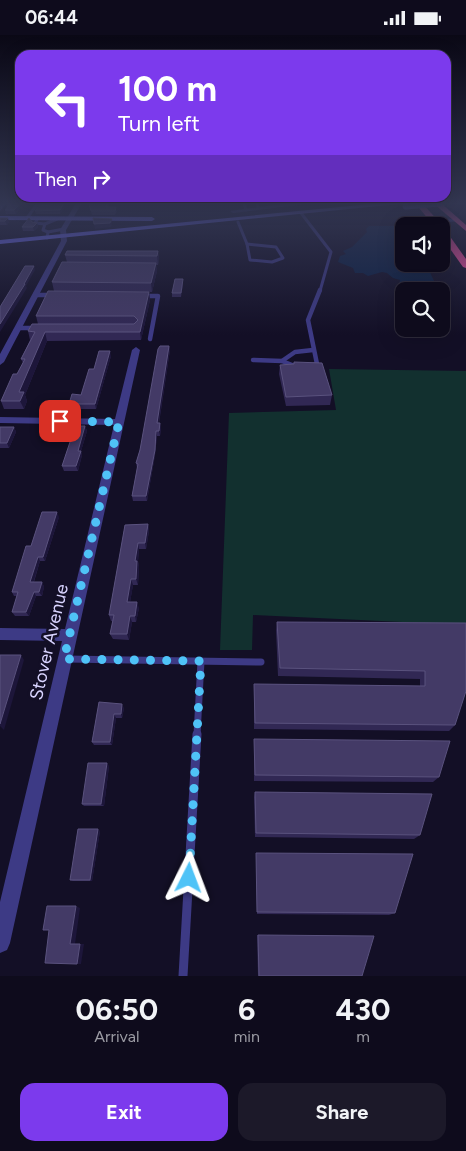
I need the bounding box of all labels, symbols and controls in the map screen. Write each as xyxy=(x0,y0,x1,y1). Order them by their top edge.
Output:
text: 06:44 xyxy=(25,6,78,29)
text: 100 m xyxy=(118,68,217,110)
icon: left xyxy=(35,70,100,135)
text: Turn left xyxy=(118,110,200,137)
icon: right xyxy=(87,165,115,193)
text: Then xyxy=(35,168,77,191)
map controls xyxy=(395,217,450,337)
button: sound xyxy=(395,217,450,272)
button: search xyxy=(395,282,450,337)
pin xyxy=(39,400,81,442)
icon: arrive xyxy=(46,407,74,435)
street label: Stover Avenue xyxy=(25,582,73,702)
position arrow xyxy=(162,851,214,903)
text: 06:50 xyxy=(75,991,158,1028)
text: 6 xyxy=(238,991,255,1028)
text: 430 xyxy=(335,991,391,1028)
text: Arrival xyxy=(94,1027,139,1046)
text: min xyxy=(234,1027,260,1046)
text: m xyxy=(356,1027,370,1046)
button: Exit xyxy=(20,1083,228,1141)
button: Share xyxy=(238,1083,446,1141)

